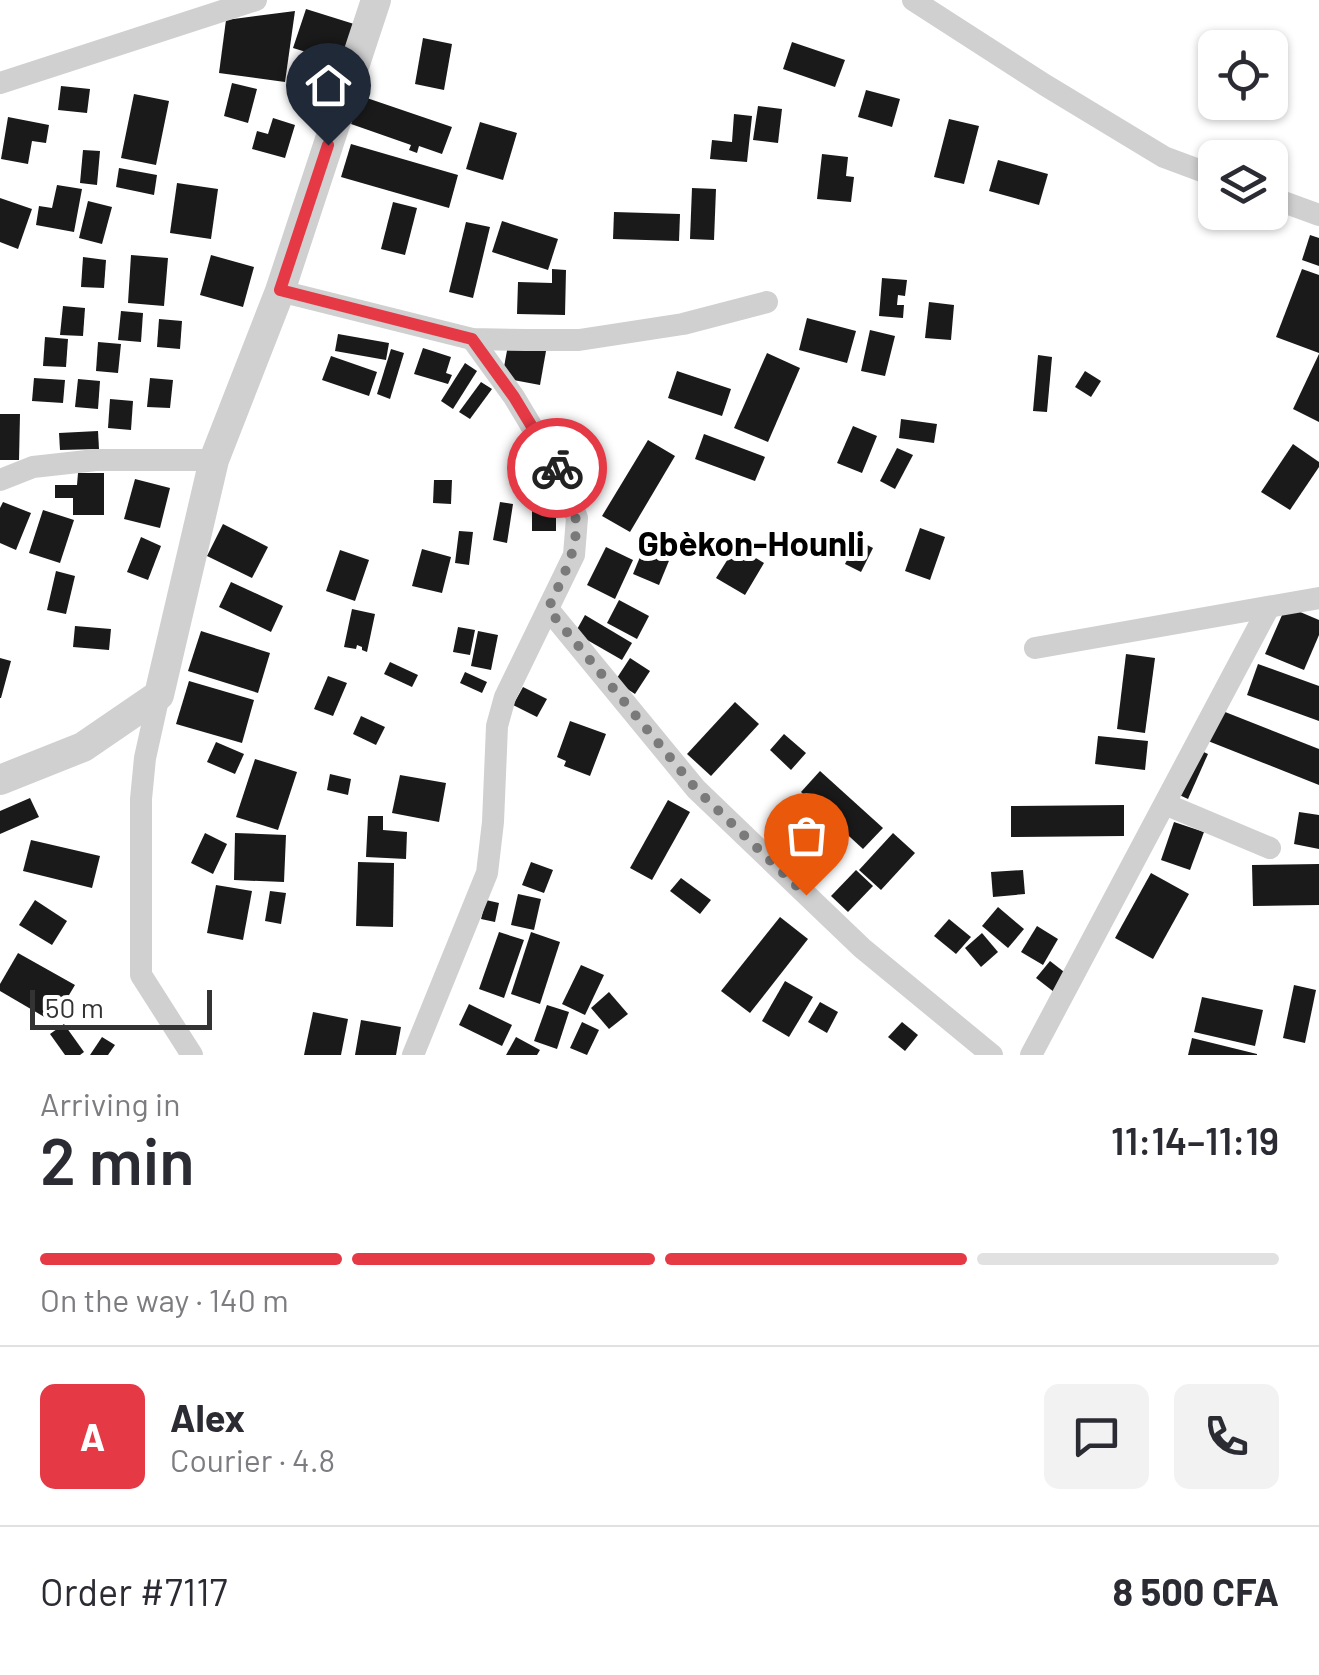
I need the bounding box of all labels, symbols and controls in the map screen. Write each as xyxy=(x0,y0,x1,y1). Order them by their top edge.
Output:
map controls xyxy=(1198,30,1288,230)
button: locate xyxy=(1198,30,1288,120)
pin xyxy=(286,43,371,146)
icon: home xyxy=(301,58,356,113)
button: layers xyxy=(1198,140,1288,230)
courier xyxy=(507,418,607,518)
icon: bike xyxy=(530,441,585,496)
district label: Gbèkon-Hounli xyxy=(637,521,865,563)
pin xyxy=(764,793,849,896)
icon: bag xyxy=(779,808,834,863)
scale bar xyxy=(30,985,212,1030)
text: 50 m xyxy=(45,990,104,1024)
text: Arriving in xyxy=(40,1084,180,1122)
text: 11:14–11:19 xyxy=(1111,1117,1279,1163)
text: 2 min xyxy=(40,1120,195,1198)
text: On the way · 140 m xyxy=(40,1280,289,1318)
button: chat xyxy=(1044,1384,1149,1489)
button: phone xyxy=(1174,1384,1279,1489)
text: Alex xyxy=(170,1394,245,1440)
text: A xyxy=(80,1413,105,1459)
text: Courier · 4.8 xyxy=(170,1440,335,1478)
text: Order #7117 xyxy=(40,1568,228,1614)
text: 8 500 CFA xyxy=(1113,1568,1279,1614)

